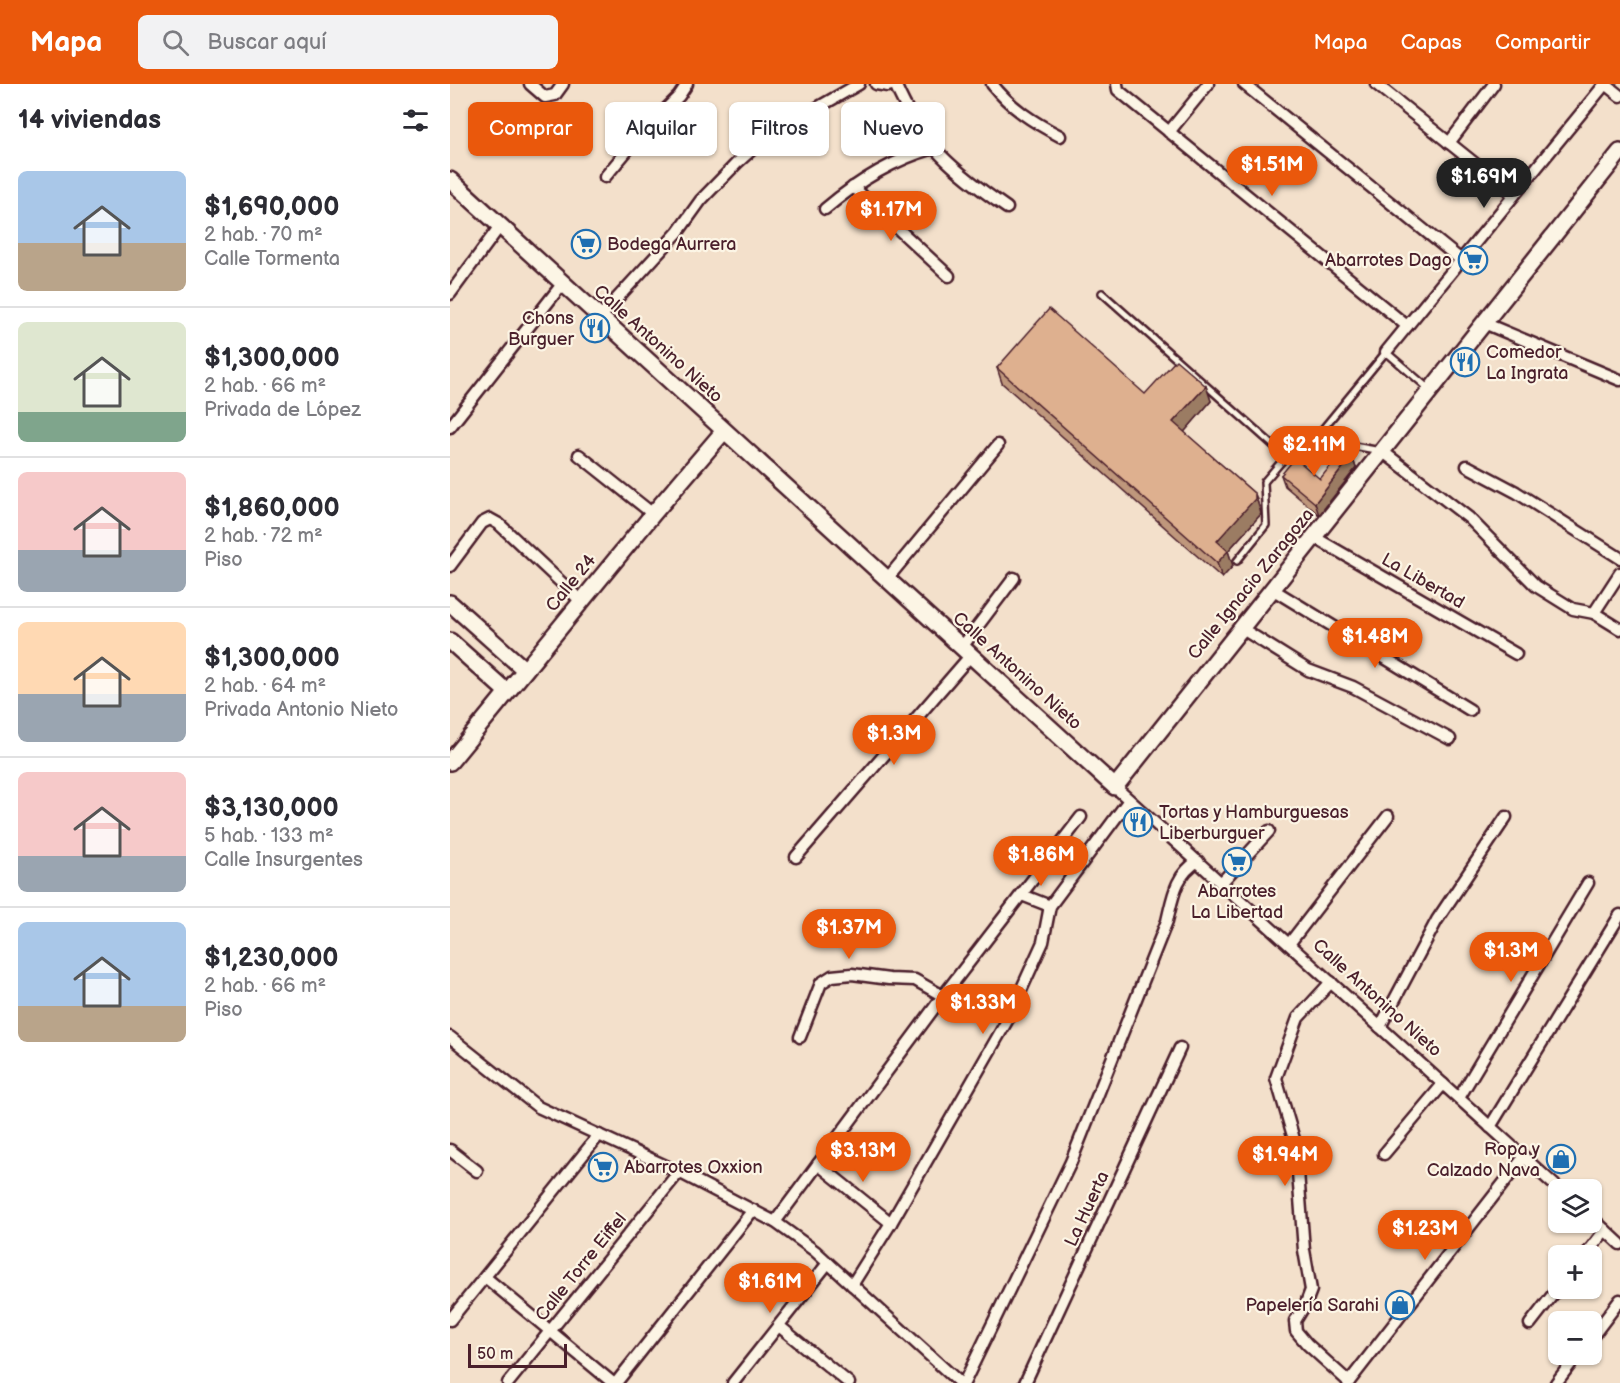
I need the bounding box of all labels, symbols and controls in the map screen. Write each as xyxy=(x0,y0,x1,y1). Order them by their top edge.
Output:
search box xyxy=(138,15,558,69)
text: Mapa xyxy=(30,26,102,59)
icon: search xyxy=(159,26,192,59)
text: Buscar aquí xyxy=(207,29,326,56)
text: Mapa xyxy=(1314,30,1368,55)
text: Capas xyxy=(1401,30,1462,55)
text: Compartir xyxy=(1495,30,1590,55)
chip: Comprar xyxy=(468,102,593,156)
chip: Alquilar xyxy=(605,102,717,156)
chip: Filtros xyxy=(729,102,829,156)
chip: Nuevo xyxy=(841,102,945,156)
icon: filters xyxy=(399,104,432,137)
text: 14 viviendas xyxy=(18,105,161,136)
pin: $1.51M xyxy=(1223,146,1321,197)
text: $1.51M xyxy=(1240,153,1304,177)
pin: $1.69M xyxy=(1435,158,1533,209)
text: $1.69M xyxy=(1450,165,1518,189)
pin: $1.17M xyxy=(842,191,940,242)
text: $1,690,000 xyxy=(204,192,339,223)
icon: home xyxy=(66,195,138,267)
text: $1.17M xyxy=(860,198,922,222)
text: 2 hab. · 70 m² xyxy=(204,223,323,247)
supermarket icon: Bodega Aurrera xyxy=(570,228,602,260)
place label: Bodega Aurrera xyxy=(607,234,737,255)
supermarket icon: Abarrotes Dago xyxy=(1457,244,1489,276)
text: Calle Tormenta xyxy=(204,247,340,271)
place label: Abarrotes Dago xyxy=(1325,250,1452,271)
street label: Calle Antonino Nieto xyxy=(589,281,727,407)
place label: Chons Burguer xyxy=(508,308,575,350)
restaurant icon: Chons Burguer xyxy=(579,312,611,344)
place label: Comedor La Ingrata xyxy=(1486,342,1568,384)
text: $1,300,000 xyxy=(204,343,340,374)
icon: home xyxy=(66,346,138,418)
restaurant icon: Comedor La Ingrata xyxy=(1449,346,1481,378)
text: 2 hab. · 66 m² xyxy=(204,374,326,398)
text: Privada de López xyxy=(204,398,361,422)
pin: $2.11M xyxy=(1265,426,1363,477)
text: $2.11M xyxy=(1282,433,1346,457)
text: $1,860,000 xyxy=(204,493,340,524)
icon: home xyxy=(66,496,138,568)
street label: Calle Ignacio Zaragoza xyxy=(1184,504,1318,664)
text: 2 hab. · 72 m² xyxy=(204,524,323,548)
text: Piso xyxy=(204,548,243,572)
street label: La Libertad xyxy=(1378,549,1468,613)
street label: Calle 24 xyxy=(542,550,600,616)
street label: Calle Antonino Nieto xyxy=(948,608,1086,734)
pin: $1.48M xyxy=(1326,618,1424,669)
text: $1.48M xyxy=(1341,625,1409,649)
text: $1,300,000 xyxy=(204,643,340,674)
icon: home xyxy=(66,646,138,718)
text: 2 hab. · 64 m² xyxy=(204,674,326,698)
text: Privada Antonio Nieto xyxy=(204,698,398,722)
pin: $1.3M xyxy=(852,715,936,766)
text: $1.3M xyxy=(867,722,921,746)
text: $3,130,000 xyxy=(204,793,339,824)
icon: home xyxy=(66,796,138,868)
place label: Tortas y Hamburguesas Liberburguer xyxy=(1159,802,1349,844)
restaurant icon: Tortas y Hamburguesas Liberburguer xyxy=(1122,806,1154,838)
text: 5 hab. · 133 m² xyxy=(204,824,334,848)
pin: $1.86M xyxy=(992,836,1090,887)
text: $1.86M xyxy=(1007,843,1075,867)
supermarket icon: Abarrotes La Libertad xyxy=(1221,846,1253,878)
text: Calle Insurgentes xyxy=(204,848,363,872)
place label: Abarrotes La Libertad xyxy=(1191,881,1283,923)
pin: $1.37M xyxy=(800,909,898,960)
text: $1.37M xyxy=(816,916,882,940)
pin: $1.3M xyxy=(1469,932,1553,983)
street label: Calle Antonino Nieto xyxy=(1308,935,1446,1061)
text: $1.3M xyxy=(1484,939,1538,963)
text: $1,230,000 xyxy=(204,943,339,974)
icon: home xyxy=(66,946,138,1018)
text: 2 hab. · 66 m² xyxy=(204,974,326,998)
pin: $1.33M xyxy=(934,984,1032,1035)
text: $1.33M xyxy=(950,991,1016,1015)
text: Piso xyxy=(204,998,243,1022)
pin: $3.13M xyxy=(814,1132,912,1183)
pin: $1.94M xyxy=(1236,1136,1334,1187)
text: $3.13M xyxy=(830,1139,896,1163)
place label: Ropa y Calzado Nava xyxy=(1427,1139,1541,1181)
text: $1.94M xyxy=(1252,1143,1318,1167)
shop icon: Ropa y Calzado Nava xyxy=(1545,1143,1577,1175)
supermarket icon: Abarrotes Oxxion xyxy=(587,1151,619,1183)
place label: Abarrotes Oxxion xyxy=(624,1157,763,1178)
street label: La Huerta xyxy=(1060,1168,1114,1250)
map controls xyxy=(1548,1179,1602,1365)
button: layers xyxy=(1548,1179,1602,1233)
street label: Calle Torre Eiffel xyxy=(531,1209,631,1325)
pin: $1.23M xyxy=(1376,1210,1474,1261)
text: $1.23M xyxy=(1392,1217,1458,1241)
button: + xyxy=(1548,1245,1602,1299)
pin: $1.61M xyxy=(721,1263,819,1314)
text: $1.61M xyxy=(738,1270,802,1294)
shop icon: Papelería Sarahi xyxy=(1384,1289,1416,1321)
place label: Papelería Sarahi xyxy=(1246,1295,1379,1316)
button: − xyxy=(1548,1311,1602,1365)
scale bar xyxy=(468,1341,567,1368)
text: 50 m xyxy=(477,1345,513,1364)

